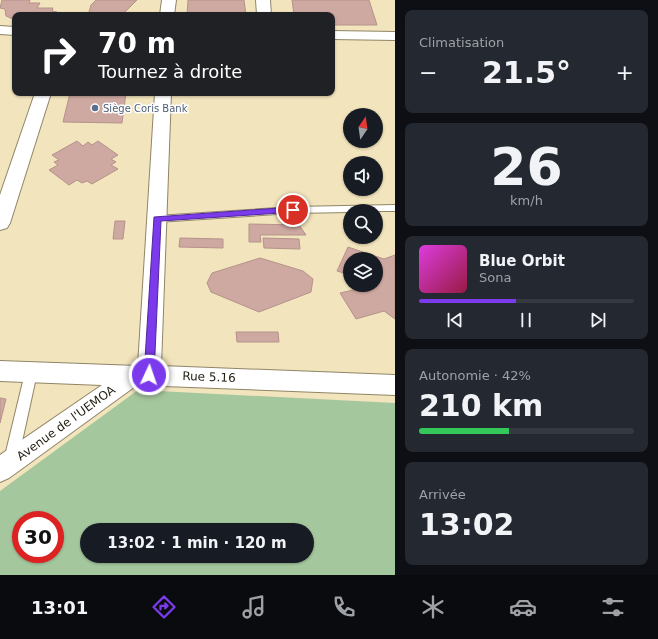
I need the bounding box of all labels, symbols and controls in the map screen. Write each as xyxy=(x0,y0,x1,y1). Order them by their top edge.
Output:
text: 70 m xyxy=(98,27,176,60)
icon: right xyxy=(32,28,84,80)
text: Climatisation xyxy=(419,35,504,50)
text: 21.5° xyxy=(482,55,571,90)
text: − xyxy=(419,60,437,85)
text: + xyxy=(616,60,634,85)
text: Tournez à droite xyxy=(98,61,242,82)
marker: Siège Coris Bank xyxy=(90,103,100,113)
place label: Siège Coris Bank xyxy=(103,103,188,114)
north arrow xyxy=(343,108,383,148)
map controls xyxy=(343,108,383,292)
text: 26 xyxy=(490,137,563,197)
button: sound xyxy=(343,156,383,196)
pin xyxy=(276,193,310,227)
text: km/h xyxy=(510,193,543,208)
icon: arrive xyxy=(282,199,304,221)
button: search xyxy=(343,204,383,244)
button: layers xyxy=(343,252,383,292)
text: Blue Orbit xyxy=(479,252,565,270)
text: Sona xyxy=(479,270,511,285)
icon: previous xyxy=(444,309,466,331)
icon: pause xyxy=(515,309,537,331)
icon: next xyxy=(587,309,609,331)
position arrow xyxy=(128,354,170,396)
text: Autonomie · 42% xyxy=(419,368,531,383)
street label: Rue 5.16 xyxy=(182,369,236,385)
street label: Avenue de l'UEMOA xyxy=(14,382,118,463)
text: 210 km xyxy=(419,388,543,423)
text: Arrivée xyxy=(419,487,466,502)
text: 13:02 xyxy=(419,507,515,542)
speed limit sign: 30 xyxy=(12,511,64,563)
text: 13:02 · 1 min · 120 m xyxy=(107,534,287,552)
icon: directions xyxy=(150,593,178,621)
icon: music xyxy=(240,593,268,621)
icon: phone xyxy=(330,593,358,621)
icon: climate xyxy=(419,593,447,621)
icon: car xyxy=(509,593,537,621)
icon: filters xyxy=(599,593,627,621)
text: 13:01 xyxy=(31,597,88,618)

